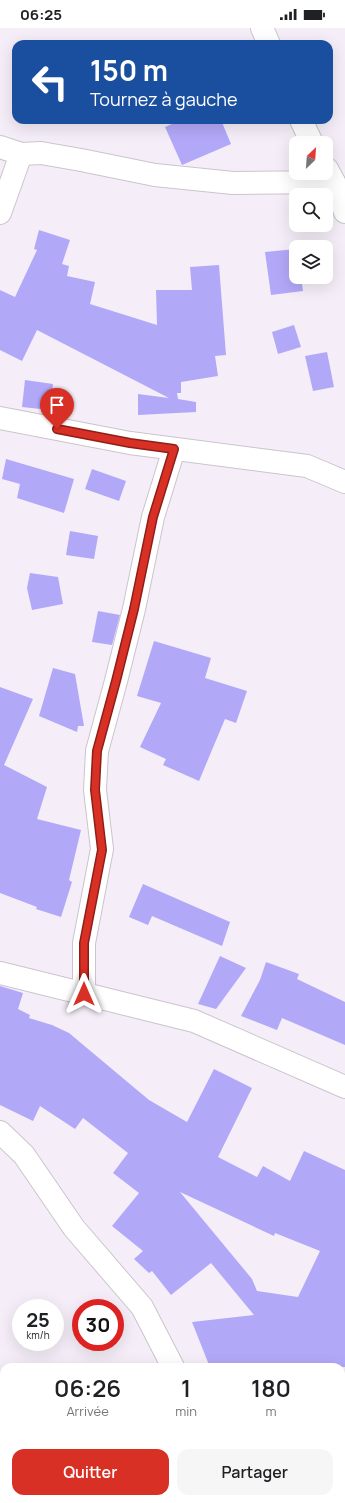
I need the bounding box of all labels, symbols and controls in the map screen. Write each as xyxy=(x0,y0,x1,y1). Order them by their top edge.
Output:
text: 06:25 xyxy=(20,4,62,25)
text: 150 m xyxy=(90,51,168,89)
icon: left xyxy=(24,56,76,108)
text: Tournez à gauche xyxy=(90,87,238,111)
north arrow xyxy=(289,136,333,180)
map controls xyxy=(289,136,333,284)
button: search xyxy=(289,188,333,232)
button: layers xyxy=(289,240,333,284)
pin xyxy=(40,388,74,429)
icon: arrive xyxy=(46,394,68,416)
position arrow xyxy=(63,973,105,1015)
speed limit sign: 30 xyxy=(72,1299,124,1351)
text: 25 xyxy=(26,1306,50,1333)
text: km/h xyxy=(26,1328,50,1342)
text: 06:26 xyxy=(54,1371,121,1404)
text: 1 xyxy=(181,1371,191,1404)
text: 180 xyxy=(251,1371,291,1404)
text: Arrivée xyxy=(66,1402,109,1420)
text: min xyxy=(175,1402,197,1420)
text: m xyxy=(265,1402,277,1420)
button: Quitter xyxy=(12,1449,169,1495)
button: Partager xyxy=(177,1449,333,1495)

